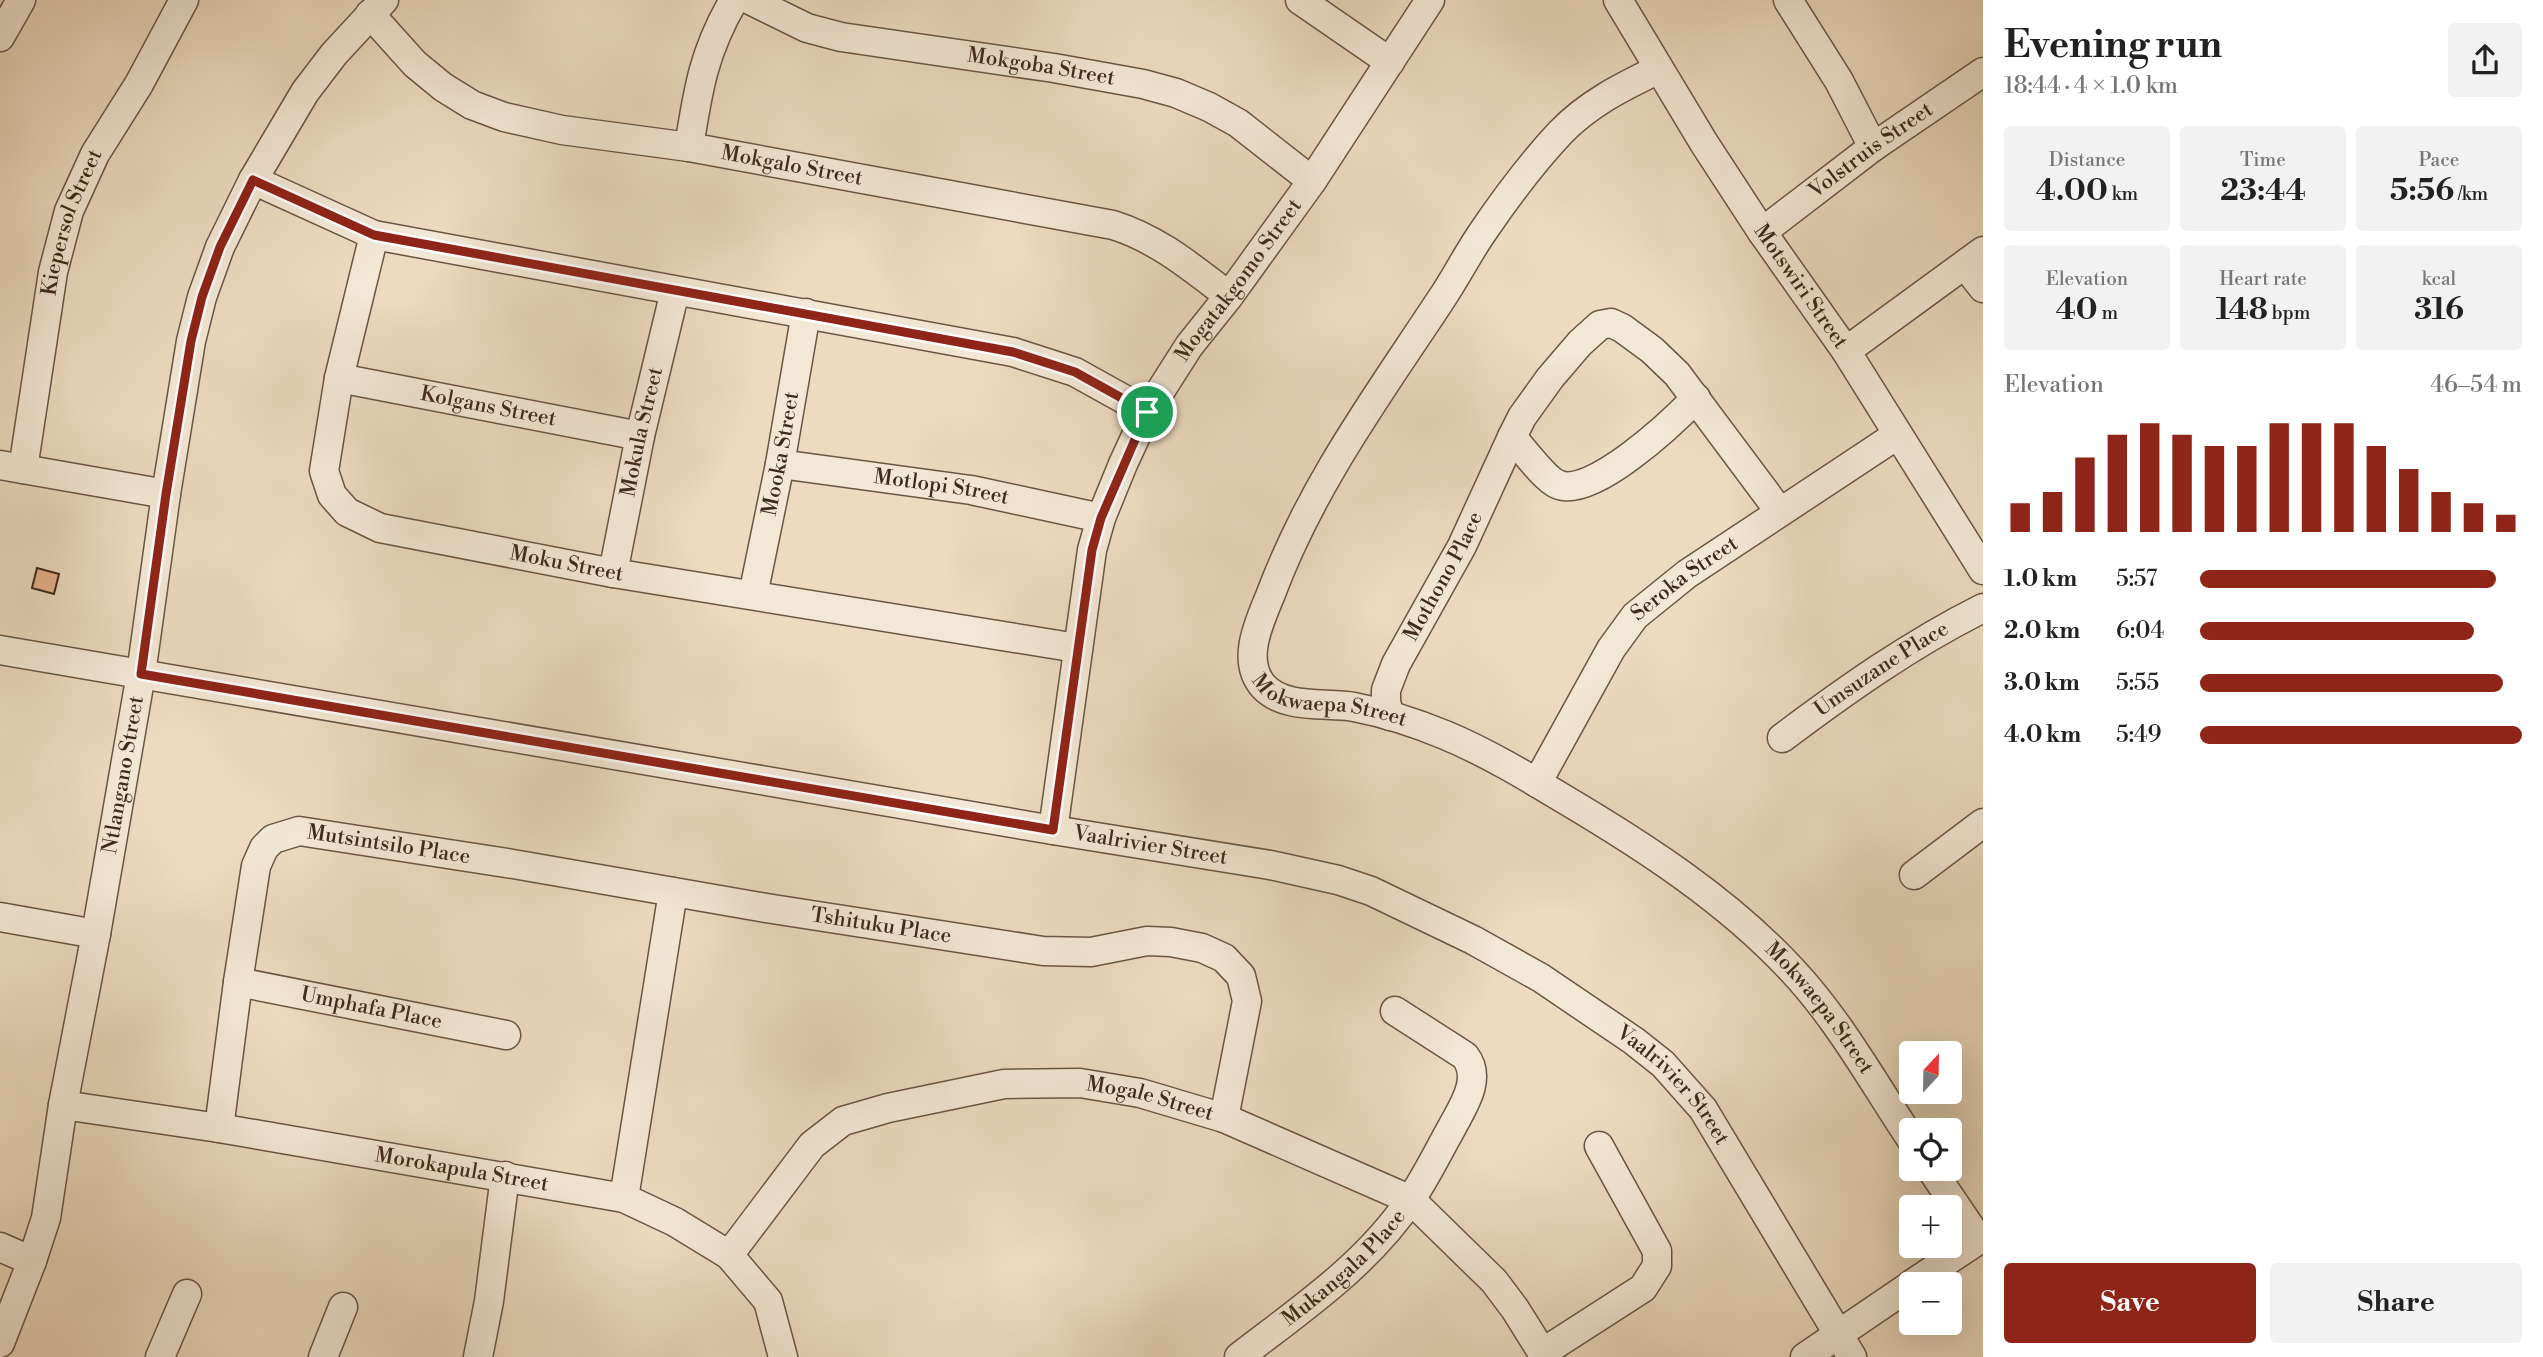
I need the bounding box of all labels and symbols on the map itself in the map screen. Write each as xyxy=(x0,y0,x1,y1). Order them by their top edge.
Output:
street label: Mokgoba Street xyxy=(966,43,1117,92)
street label: Volstruis Street xyxy=(1803,97,1938,205)
street label: Mokgalo Street xyxy=(719,140,865,192)
street label: Kiepersol Street xyxy=(37,145,109,298)
street label: Mogatakgomo Street xyxy=(1169,193,1308,367)
street label: Motswiri Street xyxy=(1748,219,1854,354)
street label: Mokula Street xyxy=(615,364,669,499)
street label: Kolgans Street xyxy=(418,381,559,433)
pin xyxy=(1117,382,1177,442)
street label: Mooka Street xyxy=(757,389,805,518)
street label: Motlopi Street xyxy=(872,464,1012,511)
street label: Mothono Place xyxy=(1398,508,1489,646)
street label: Seroka Street xyxy=(1626,530,1744,627)
street label: Moku Street xyxy=(507,540,626,588)
street label: Umsuzane Place xyxy=(1809,616,1953,723)
street label: Mokwaepa Street xyxy=(1245,669,1411,733)
street label: Ntlangano Street xyxy=(97,693,150,856)
street label: Mutsintsilo Place xyxy=(305,819,472,870)
street label: Vaalrivier Street xyxy=(1071,820,1230,871)
street label: Tshituku Place xyxy=(809,902,953,950)
street label: Mokwaepa Street xyxy=(1759,937,1879,1080)
street label: Umphafa Place xyxy=(298,982,444,1035)
street label: Vaalrivier Street xyxy=(1610,1019,1735,1150)
north arrow xyxy=(1899,1041,1962,1104)
street label: Mogale Street xyxy=(1084,1071,1217,1127)
street label: Morokapula Street xyxy=(373,1142,551,1198)
street label: Mukangala Place xyxy=(1277,1205,1412,1332)

